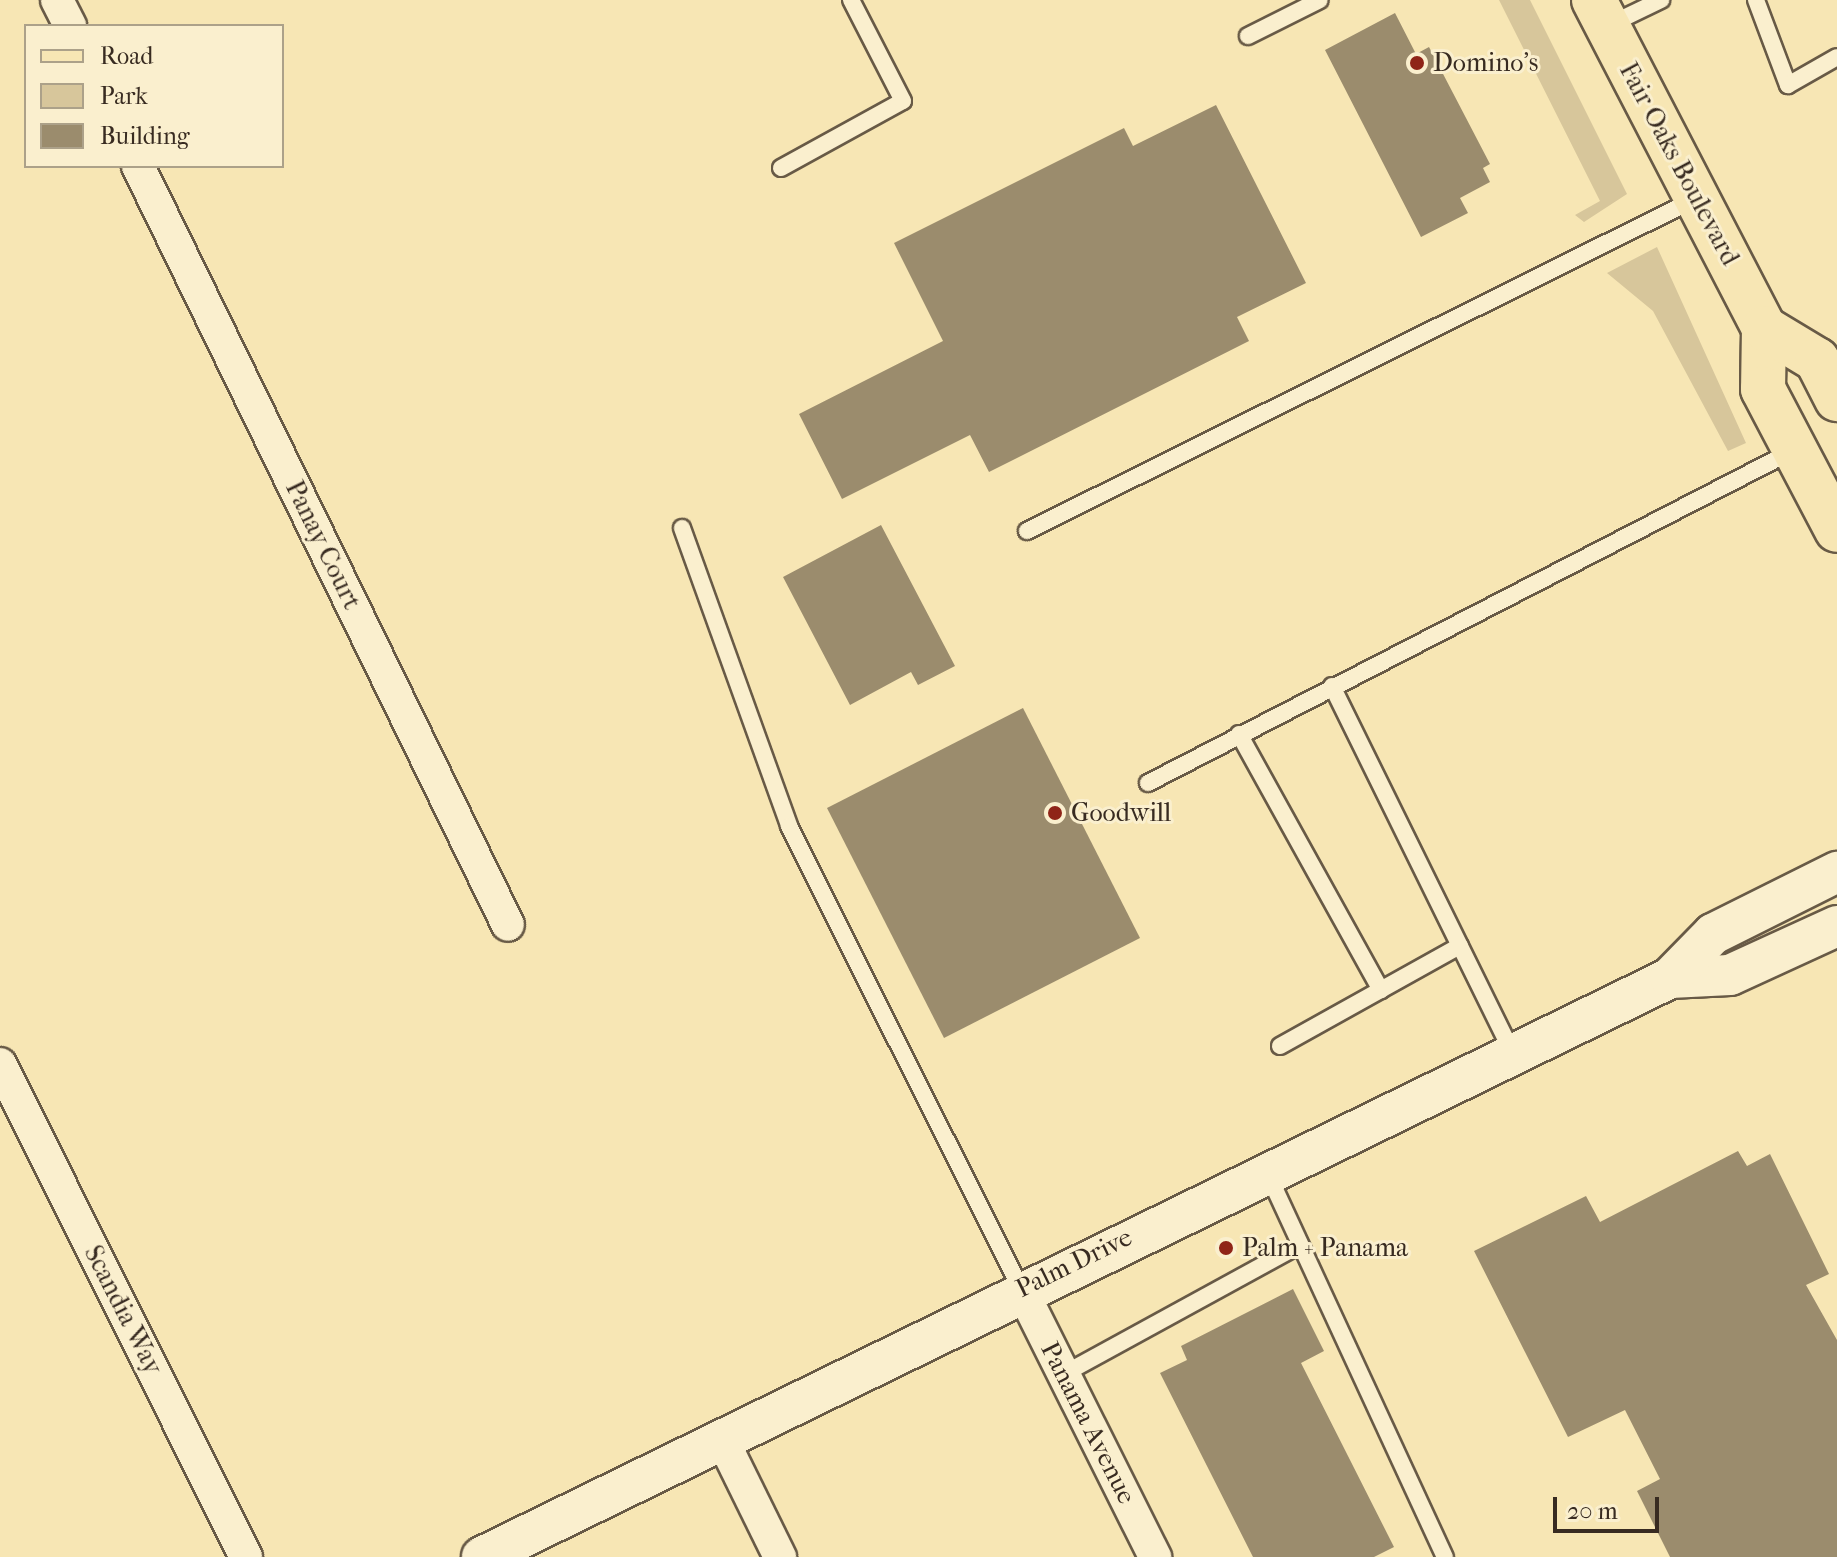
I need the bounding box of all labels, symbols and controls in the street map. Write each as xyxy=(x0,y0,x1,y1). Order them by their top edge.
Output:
legend xyxy=(24,24,284,168)
text: Road xyxy=(100,42,153,70)
place label: Domino's xyxy=(1433,47,1538,79)
marker: Domino's xyxy=(1408,54,1426,72)
street label: Fair Oaks Boulevard xyxy=(1612,57,1746,271)
text: Park xyxy=(100,82,148,110)
text: Building xyxy=(100,122,190,150)
street label: Panay Court xyxy=(278,476,368,614)
place label: Goodwill xyxy=(1071,797,1171,829)
marker: Goodwill xyxy=(1046,804,1064,822)
street label: Palm Drive xyxy=(1011,1222,1137,1304)
place label: Palm + Panama xyxy=(1242,1232,1408,1264)
marker: Palm + Panama xyxy=(1217,1239,1235,1257)
street label: Scandia Way xyxy=(77,1240,169,1380)
street label: Panama Avenue xyxy=(1034,1337,1142,1509)
scale bar xyxy=(1557,1481,1663,1531)
text: 20 m xyxy=(1567,1497,1618,1525)

